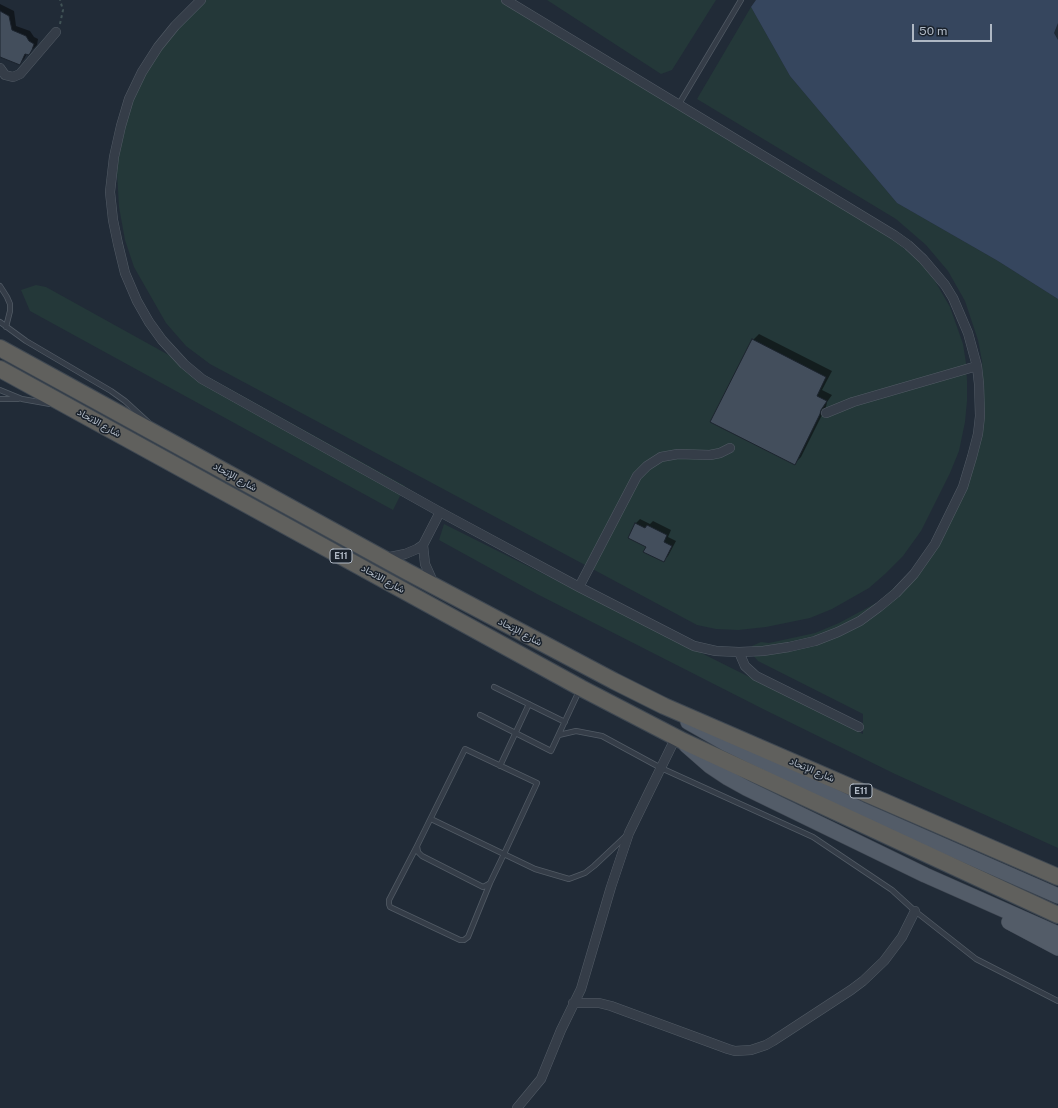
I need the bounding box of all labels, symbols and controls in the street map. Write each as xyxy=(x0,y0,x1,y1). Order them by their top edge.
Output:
scale bar xyxy=(914,16,994,42)
text: 50 m xyxy=(919,24,947,38)
street label: شارع الاتحاد xyxy=(75,406,123,440)
street label: شارع الإتحاد xyxy=(211,460,259,494)
road number: E11 xyxy=(330,549,352,563)
street label: شارع الاتحاد xyxy=(359,562,407,596)
street label: شارع الإتحاد xyxy=(496,615,544,649)
street label: شارع الإتحاد xyxy=(788,755,836,785)
road number: E11 xyxy=(850,784,872,798)

